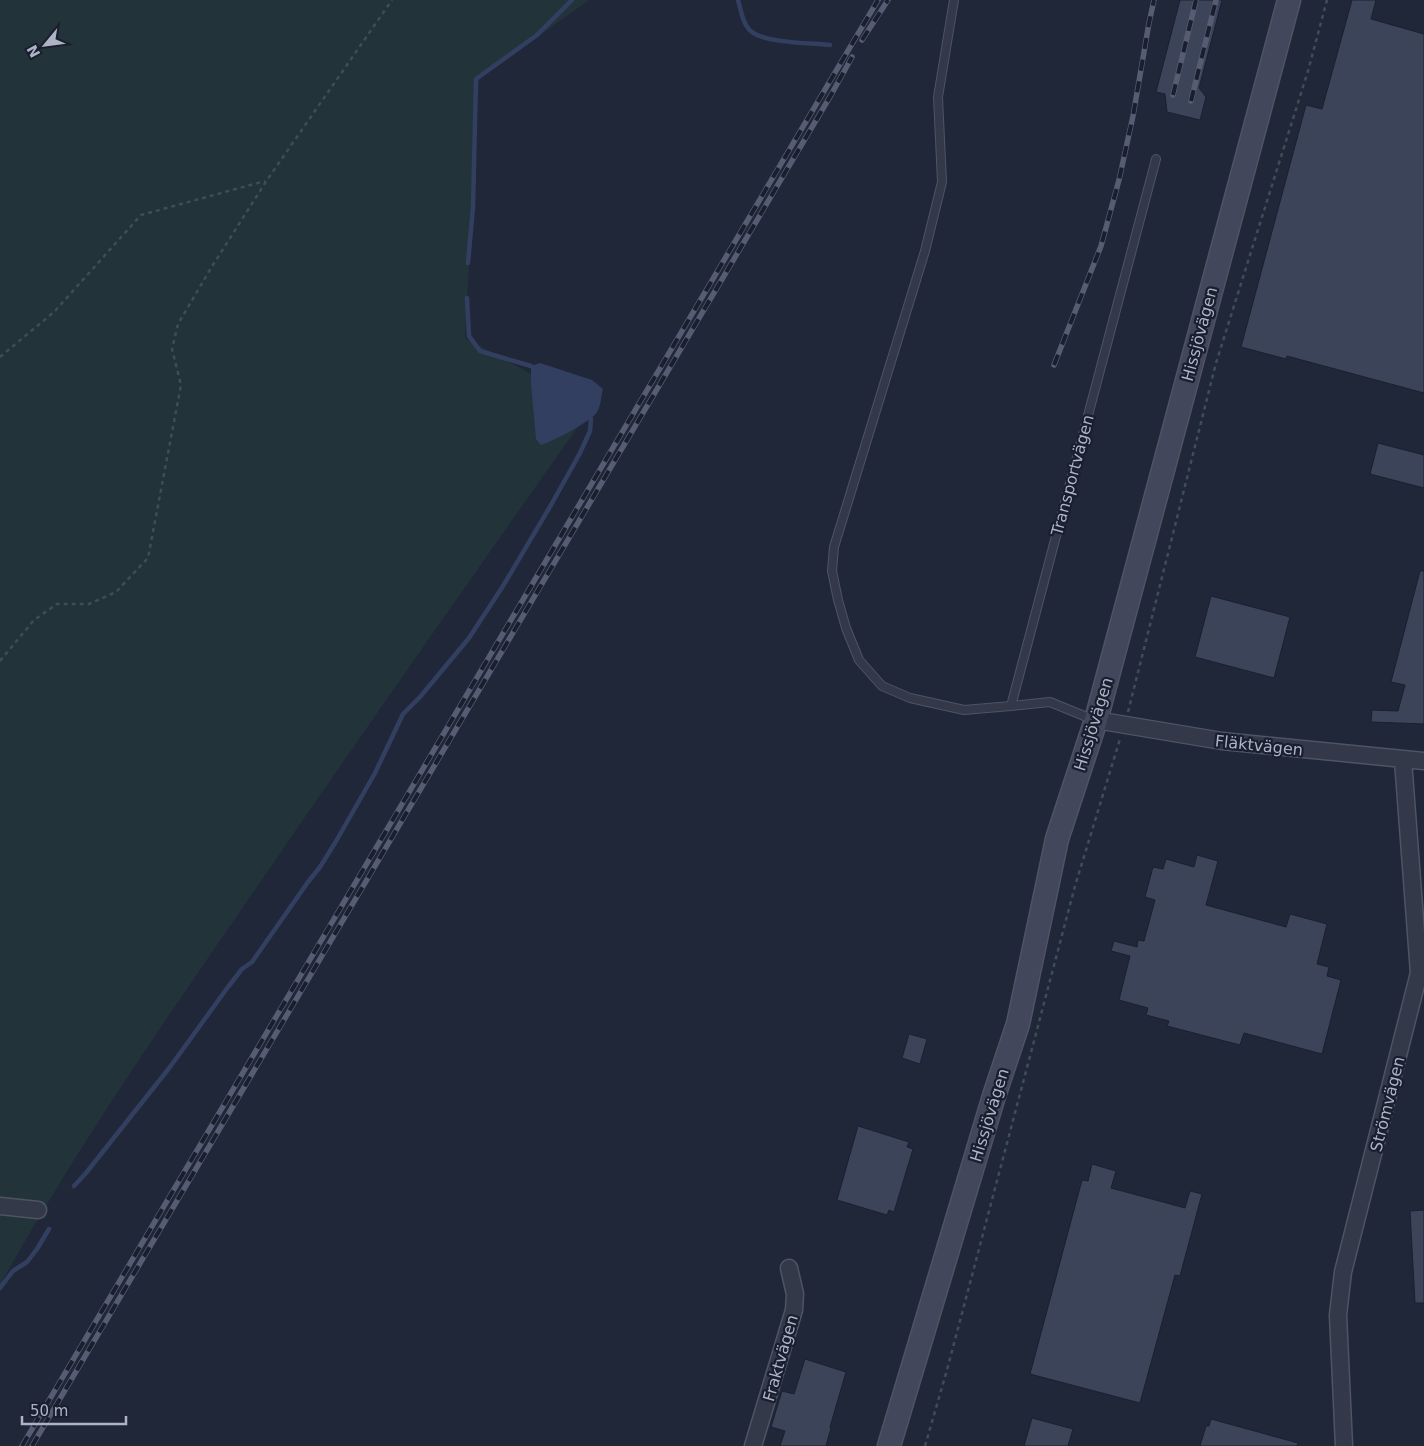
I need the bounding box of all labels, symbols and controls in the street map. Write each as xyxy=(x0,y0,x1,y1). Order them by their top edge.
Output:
north arrow xyxy=(20,20,70,70)
text: N xyxy=(24,42,43,60)
street label: Hissjövägen xyxy=(1178,285,1221,383)
street label: Transportvägen xyxy=(1047,413,1098,539)
street label: Hissjövägen xyxy=(1070,675,1117,773)
street label: Fläktvägen xyxy=(1214,731,1304,760)
street label: Strömvägen xyxy=(1366,1055,1408,1154)
street label: Hissjövägen xyxy=(966,1066,1013,1164)
street label: Fraktvägen xyxy=(759,1313,802,1404)
scale bar xyxy=(22,1394,126,1426)
text: 50 m xyxy=(30,1402,68,1420)

